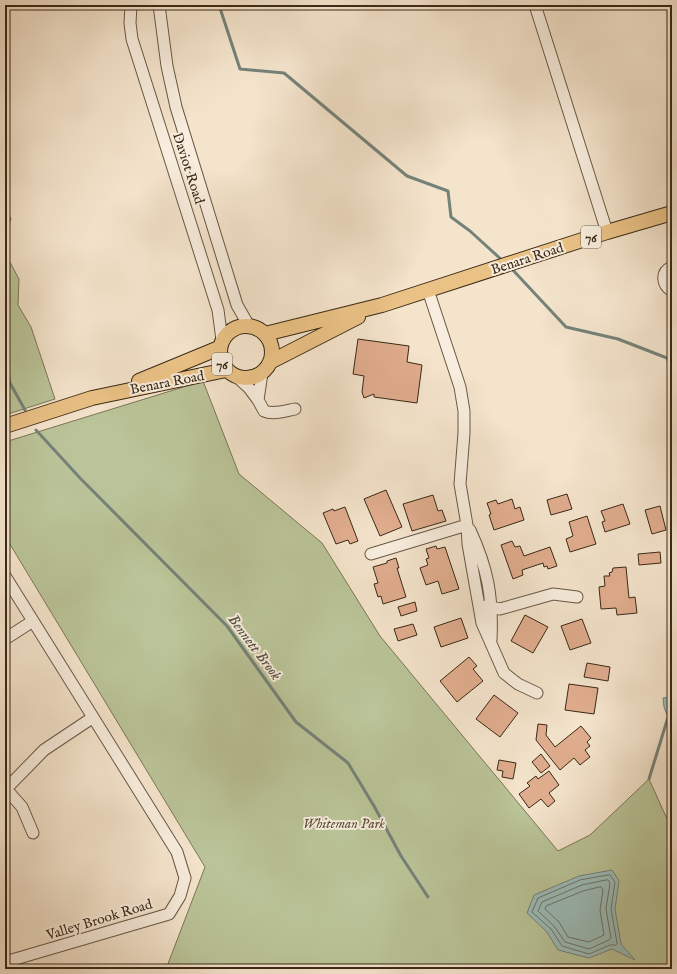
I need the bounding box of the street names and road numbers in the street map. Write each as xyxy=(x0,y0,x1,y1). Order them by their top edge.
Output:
street label: Daviot Road xyxy=(168,130,208,207)
road number: 76 xyxy=(581,226,601,248)
street label: Benara Road xyxy=(489,239,566,279)
road number: 76 xyxy=(212,353,232,375)
street label: Benara Road xyxy=(129,367,206,399)
street label: Valley Brook Road xyxy=(43,895,155,945)

